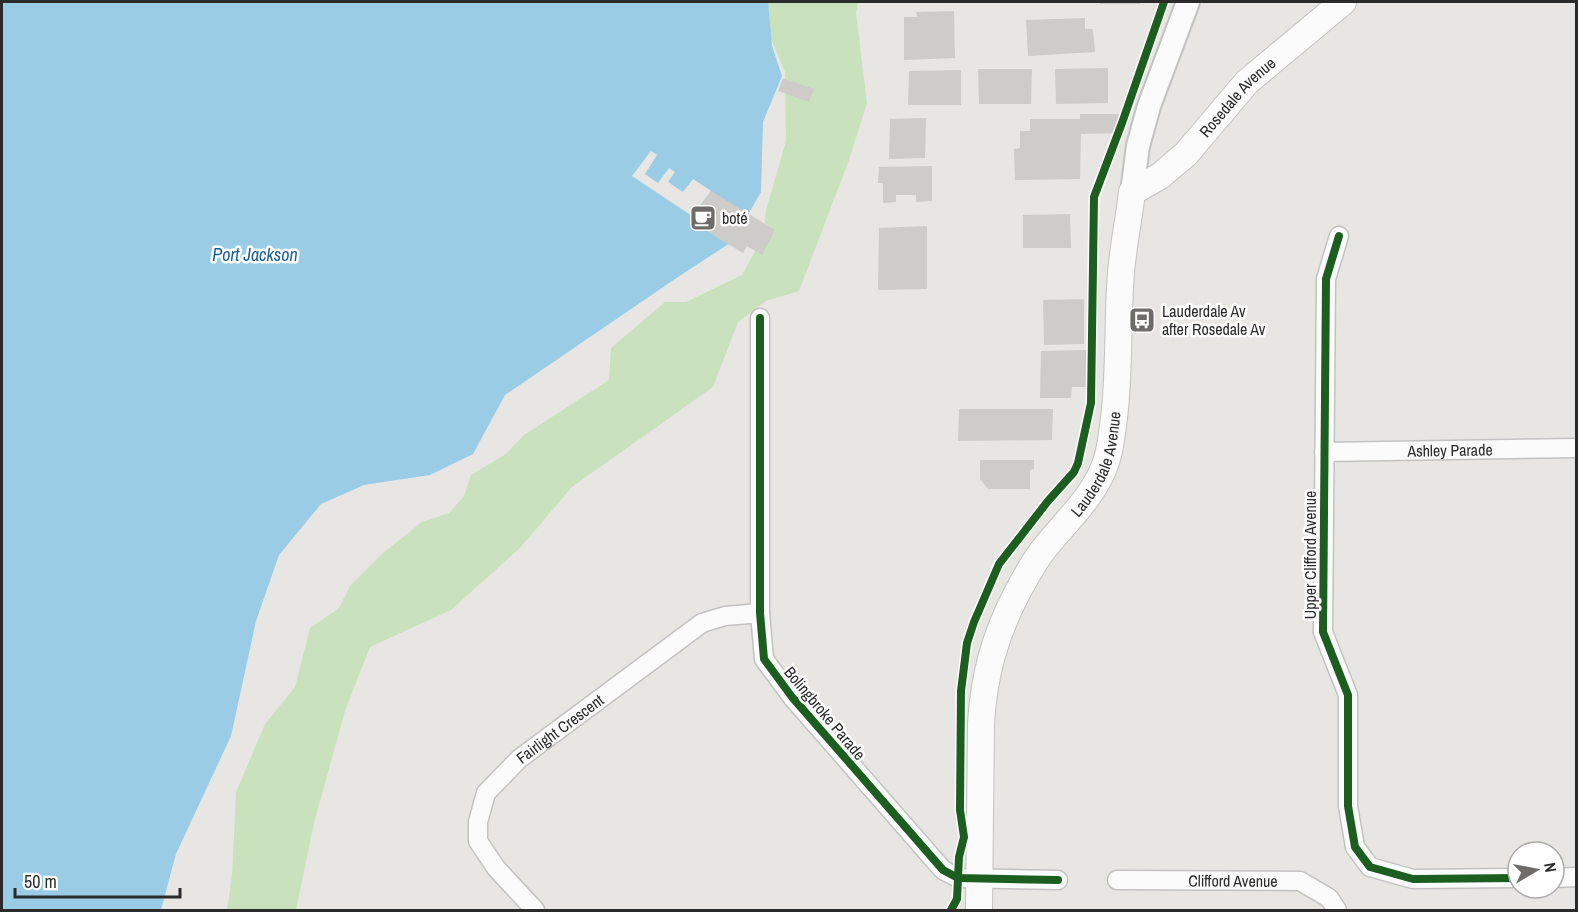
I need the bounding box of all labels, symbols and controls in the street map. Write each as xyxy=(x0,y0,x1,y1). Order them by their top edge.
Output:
street label: Rosedale Avenue xyxy=(1194,52,1280,142)
cafe icon: boté xyxy=(688,203,718,233)
place label: boté xyxy=(722,207,748,229)
water label: Port Jackson xyxy=(212,242,298,267)
place label: Lauderdale Av after Rosedale Av xyxy=(1162,300,1266,340)
bus stop icon: Lauderdale Av after Rosedale Av xyxy=(1127,305,1157,335)
street label: Lauderdale Avenue xyxy=(1065,410,1126,521)
street label: Ashley Parade xyxy=(1406,438,1493,462)
street label: Upper Clifford Avenue xyxy=(1299,491,1321,619)
street label: Bolingbroke Parade xyxy=(779,662,871,764)
street label: Fairlight Crescent xyxy=(512,689,608,768)
north arrow xyxy=(1506,840,1566,900)
scale bar xyxy=(15,861,180,899)
text: N xyxy=(1539,861,1562,874)
text: 50 m xyxy=(24,869,57,894)
street label: Clifford Avenue xyxy=(1188,869,1278,892)

